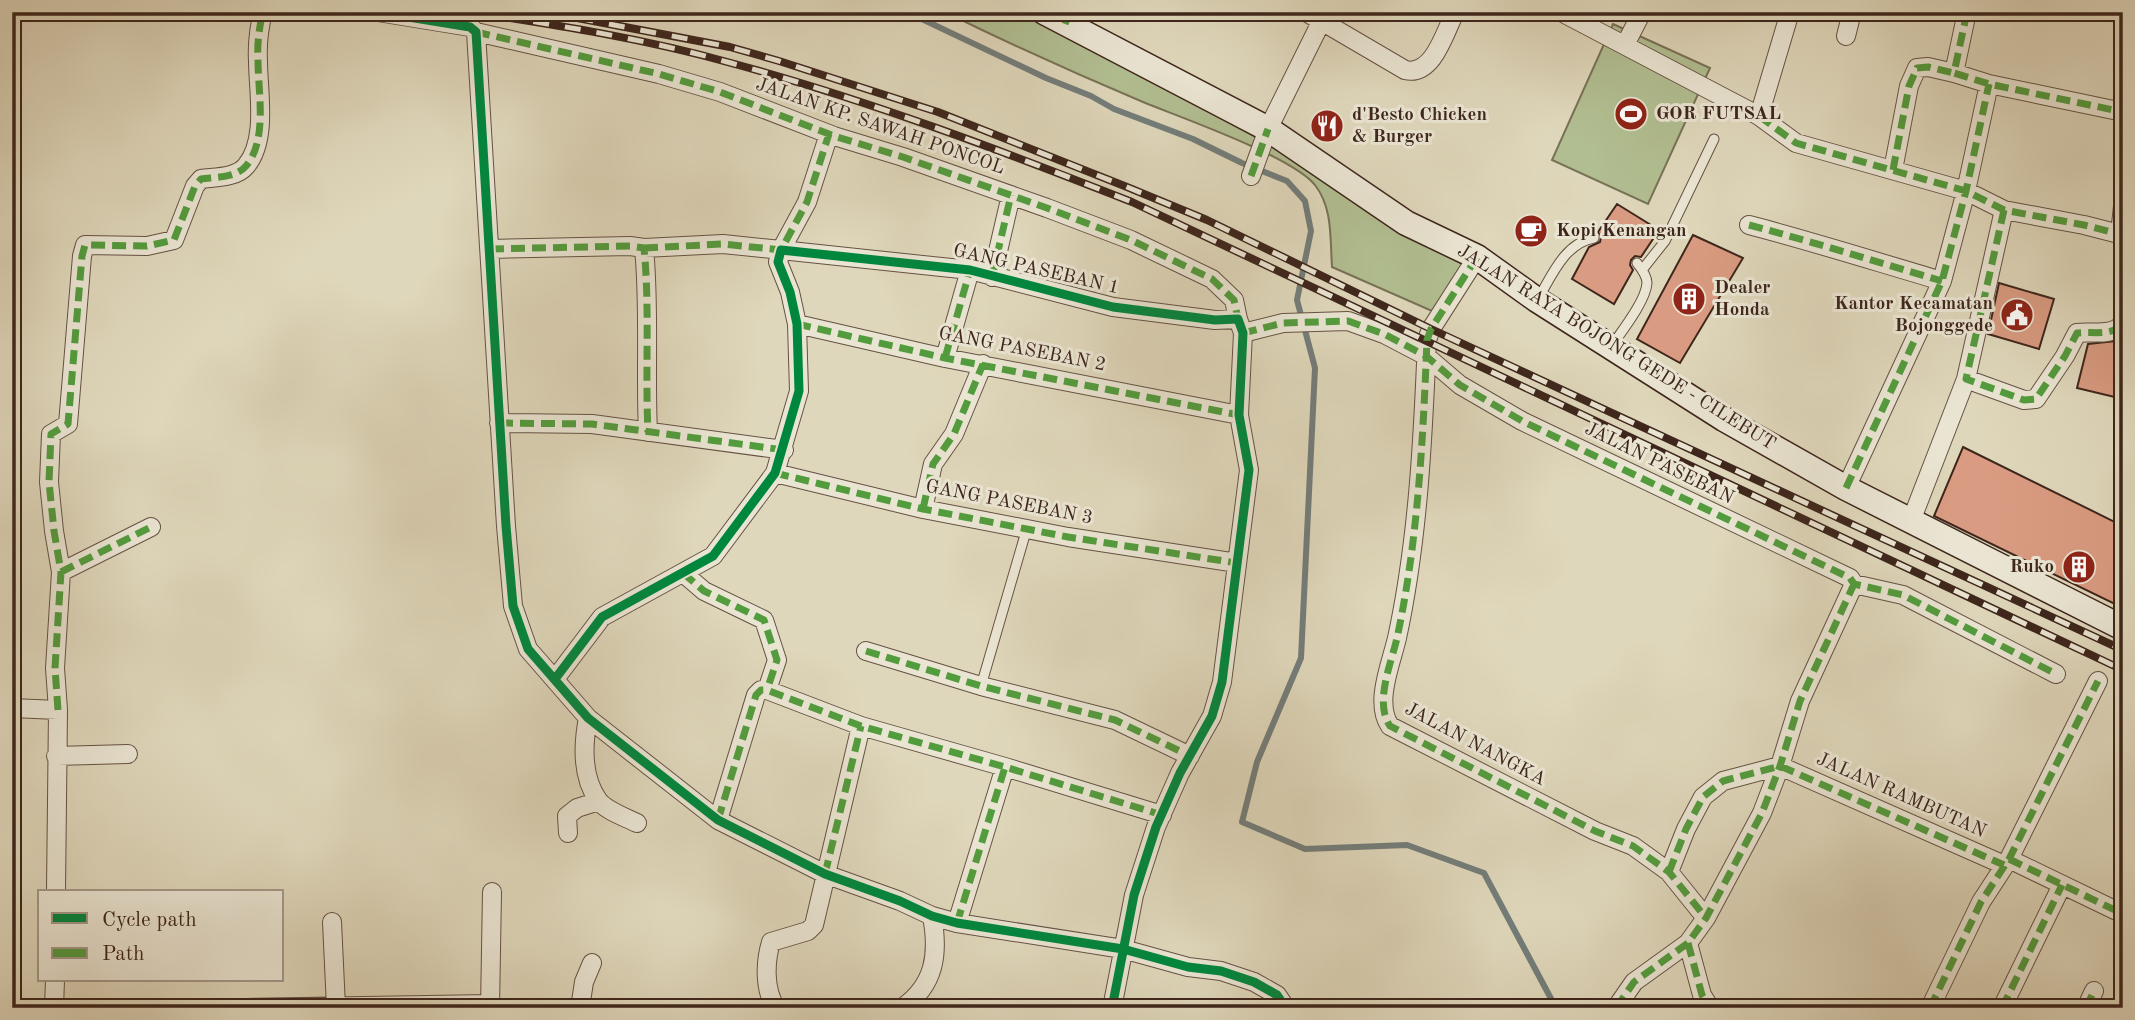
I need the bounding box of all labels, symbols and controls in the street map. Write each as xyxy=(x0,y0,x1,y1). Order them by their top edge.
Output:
street label: JALAN KP. SAWAH PONCOL xyxy=(753,75,1007,179)
sports icon: GOR FUTSAL xyxy=(1612,95,1650,133)
place label: GOR FUTSAL xyxy=(1656,105,1781,124)
place label: d'Besto Chicken & Burger xyxy=(1352,106,1487,147)
restaurant icon: d'Besto Chicken & Burger xyxy=(1308,107,1346,145)
cafe icon: Kopi Kenangan xyxy=(1512,212,1550,250)
place label: Kopi Kenangan xyxy=(1556,222,1687,241)
street label: GANG PASEBAN 1 xyxy=(951,242,1121,298)
street label: JALAN RAYA BOJONG GEDE - CILEBUT xyxy=(1454,242,1778,454)
place label: Dealer Honda xyxy=(1714,279,1771,320)
building icon: Dealer Honda xyxy=(1670,280,1708,318)
place label: Kantor Kecamatan Bojonggede xyxy=(1834,295,1993,336)
public building icon: Kantor Kecamatan Bojonggede xyxy=(1998,296,2036,334)
street label: GANG PASEBAN 2 xyxy=(937,324,1107,376)
street label: JALAN PASEBAN xyxy=(1581,420,1737,508)
street label: GANG PASEBAN 3 xyxy=(924,477,1094,529)
building icon: Ruko xyxy=(2060,548,2098,586)
place label: Ruko xyxy=(2009,558,2054,577)
street label: JALAN NANGKA xyxy=(1401,700,1549,790)
street label: JALAN RAMBUTAN xyxy=(1813,750,1989,842)
legend xyxy=(38,890,284,982)
text: Cycle path xyxy=(102,910,197,931)
text: Path xyxy=(102,944,145,965)

